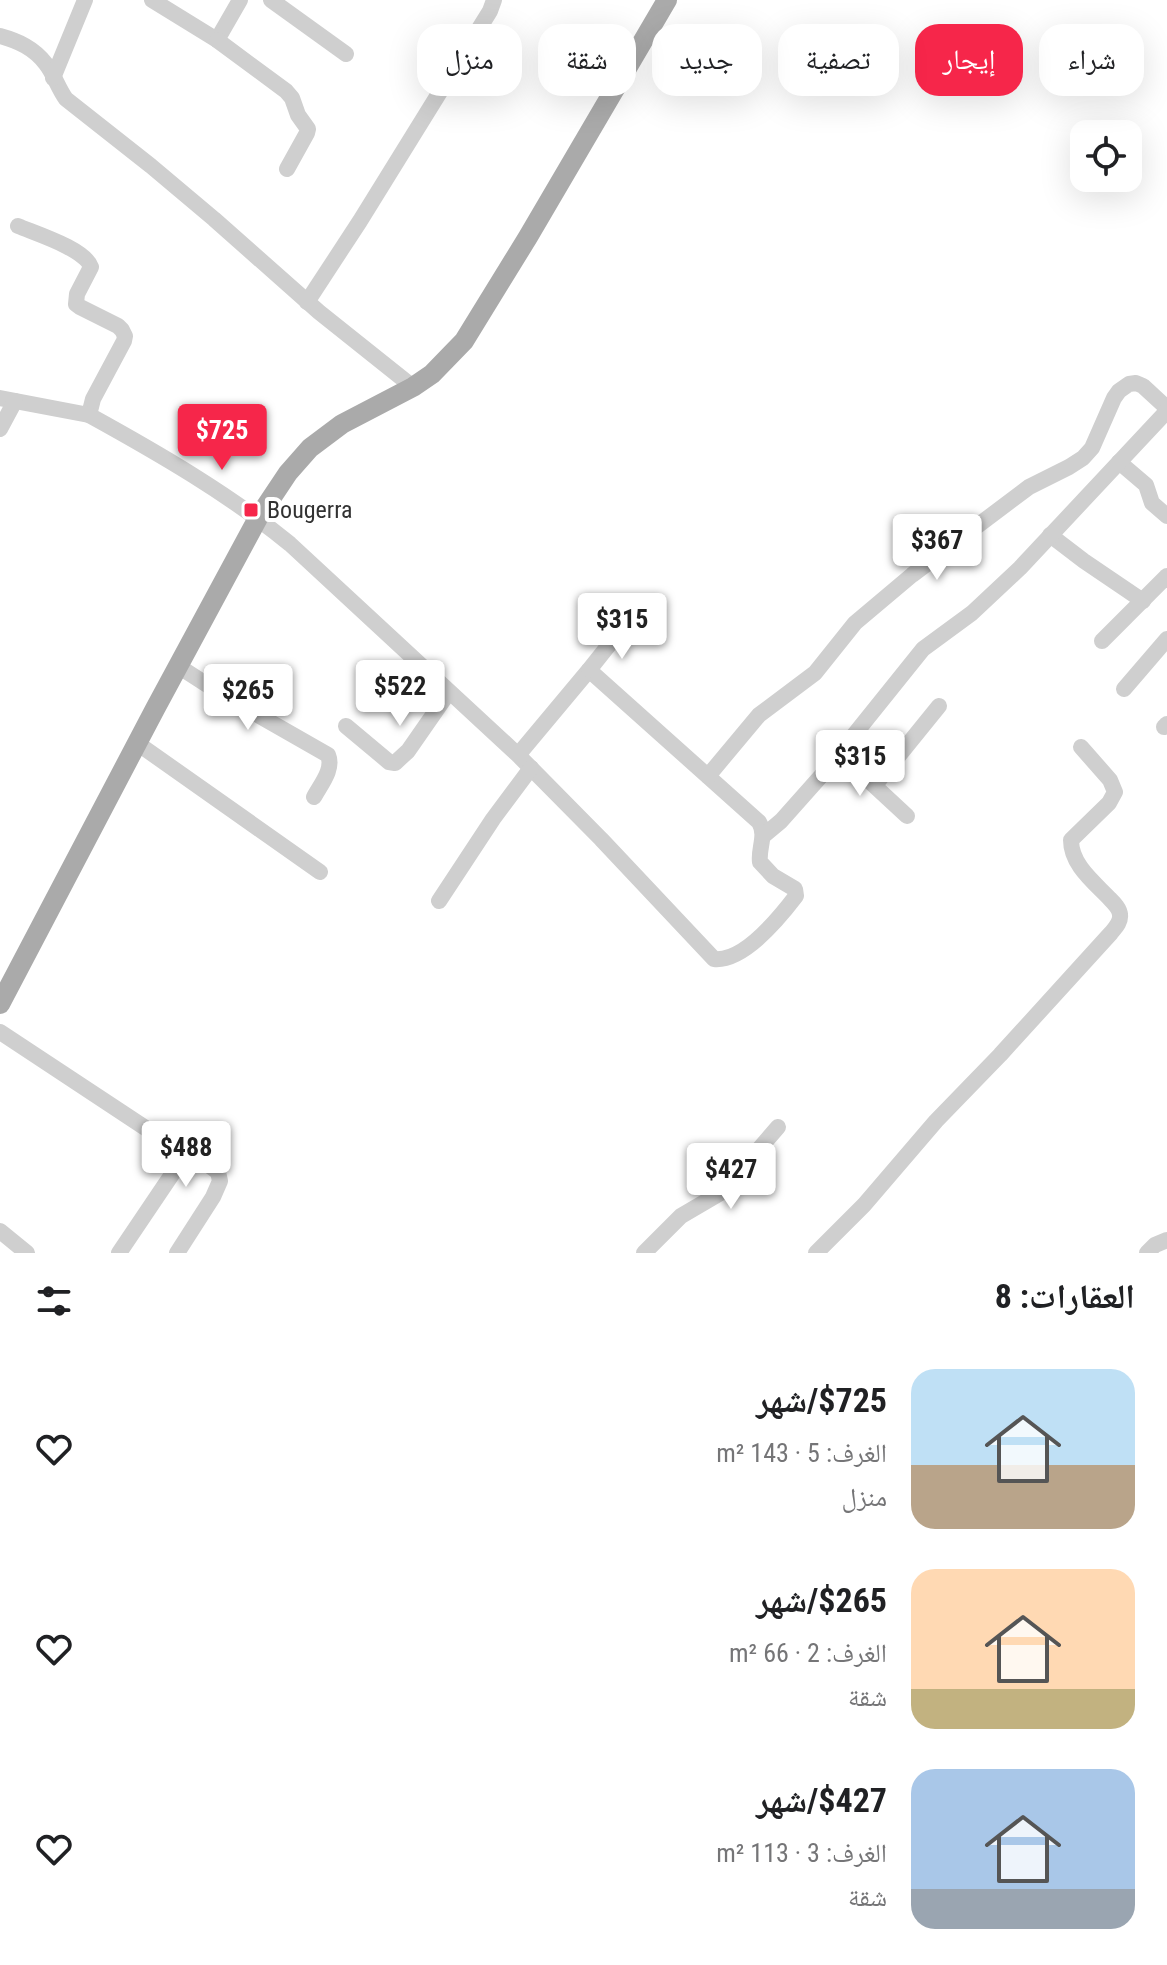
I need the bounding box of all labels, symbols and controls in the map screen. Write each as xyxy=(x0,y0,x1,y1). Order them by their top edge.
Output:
chip: منزل xyxy=(417,24,522,96)
chip: شقة xyxy=(538,24,636,96)
chip: جديد xyxy=(652,24,762,96)
chip: تصفية xyxy=(778,24,899,96)
chip: إيجار xyxy=(915,24,1023,96)
chip: شراء xyxy=(1039,24,1144,96)
map controls xyxy=(1070,120,1142,192)
button: locate xyxy=(1070,120,1142,192)
pin: $725 xyxy=(175,404,269,472)
text: $725 xyxy=(196,415,248,445)
place label: Bougerra xyxy=(267,496,353,524)
marker: Bougerra xyxy=(242,501,260,519)
pin: $367 xyxy=(890,514,984,582)
text: $367 xyxy=(911,525,963,555)
pin: $315 xyxy=(575,593,669,661)
text: $315 xyxy=(596,604,648,634)
pin: $522 xyxy=(353,660,447,728)
pin: $265 xyxy=(201,664,295,732)
text: $522 xyxy=(374,671,426,701)
text: $265 xyxy=(222,675,274,705)
pin: $315 xyxy=(813,730,907,798)
text: $315 xyxy=(834,741,886,771)
pin: $488 xyxy=(139,1121,233,1189)
text: $488 xyxy=(160,1132,212,1162)
pin: $427 xyxy=(684,1143,778,1211)
text: $427 xyxy=(705,1154,757,1184)
text: العقارات: 8 xyxy=(995,1276,1135,1316)
icon: filters xyxy=(32,1279,76,1323)
text: $725/شهر xyxy=(756,1380,887,1420)
icon: home xyxy=(975,1401,1071,1497)
icon: heart xyxy=(32,1427,76,1471)
text: الغرف: 5 · 143 m² xyxy=(716,1438,887,1468)
text: منزل xyxy=(842,1482,887,1512)
text: $265/شهر xyxy=(756,1580,887,1620)
icon: home xyxy=(975,1601,1071,1697)
icon: heart xyxy=(32,1627,76,1671)
text: الغرف: 2 · 66 m² xyxy=(729,1638,887,1668)
text: شقة xyxy=(848,1682,887,1712)
text: $427/شهر xyxy=(756,1780,887,1820)
icon: home xyxy=(975,1801,1071,1897)
icon: heart xyxy=(32,1827,76,1871)
text: الغرف: 3 · 113 m² xyxy=(716,1838,887,1868)
text: شقة xyxy=(848,1882,887,1912)

